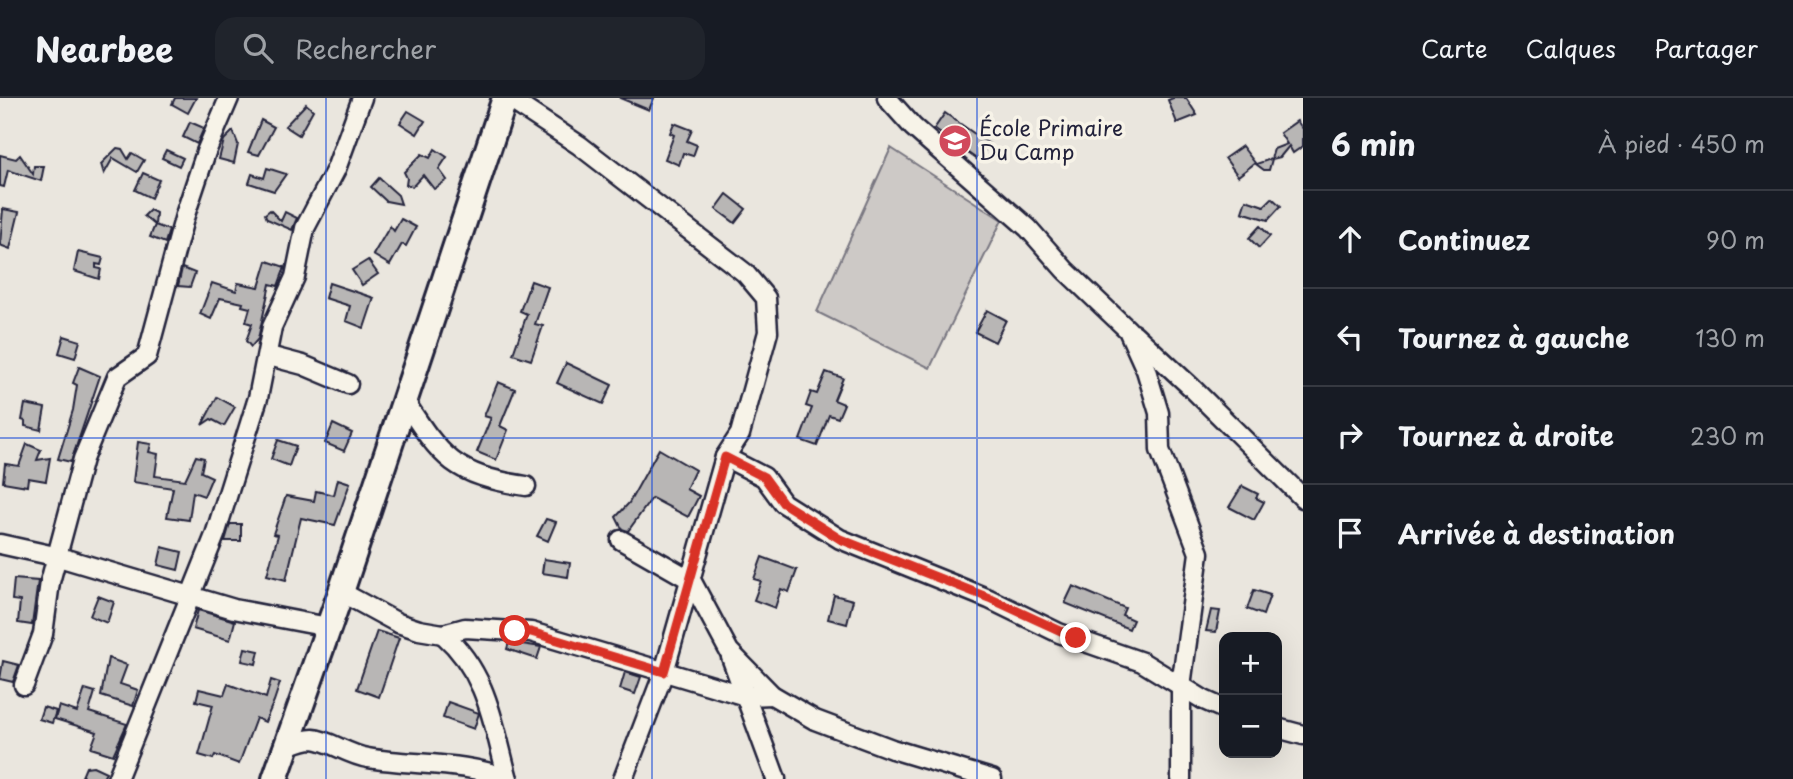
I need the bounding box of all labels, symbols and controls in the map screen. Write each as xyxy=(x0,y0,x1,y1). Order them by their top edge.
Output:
search box xyxy=(215,17,705,80)
text: Nearbee xyxy=(35,23,173,73)
icon: search xyxy=(239,29,277,67)
text: Rechercher xyxy=(295,29,436,68)
text: Carte xyxy=(1421,30,1487,66)
text: Calques xyxy=(1525,30,1616,66)
text: Partager xyxy=(1654,30,1758,66)
place label: École Primaire Du Camp xyxy=(979,111,1123,167)
text: 6 min xyxy=(1331,121,1416,166)
school or university icon: École Primaire Du Camp xyxy=(936,122,974,160)
text: À pied · 450 m xyxy=(1598,126,1765,161)
icon: ahead xyxy=(1331,220,1369,258)
text: Continuez xyxy=(1398,220,1530,259)
text: 90 m xyxy=(1706,222,1765,257)
icon: left xyxy=(1331,318,1369,356)
text: Tournez à gauche xyxy=(1398,318,1629,357)
text: 130 m xyxy=(1695,320,1765,355)
icon: right xyxy=(1331,416,1369,454)
text: Tournez à droite xyxy=(1398,416,1614,455)
text: 230 m xyxy=(1690,418,1765,453)
icon: arrive xyxy=(1331,514,1369,552)
text: Arrivée à destination xyxy=(1398,514,1675,553)
route start xyxy=(499,615,530,646)
route end xyxy=(1060,622,1091,653)
map controls xyxy=(1219,632,1282,758)
button: + xyxy=(1219,632,1282,695)
button: − xyxy=(1219,695,1282,758)

